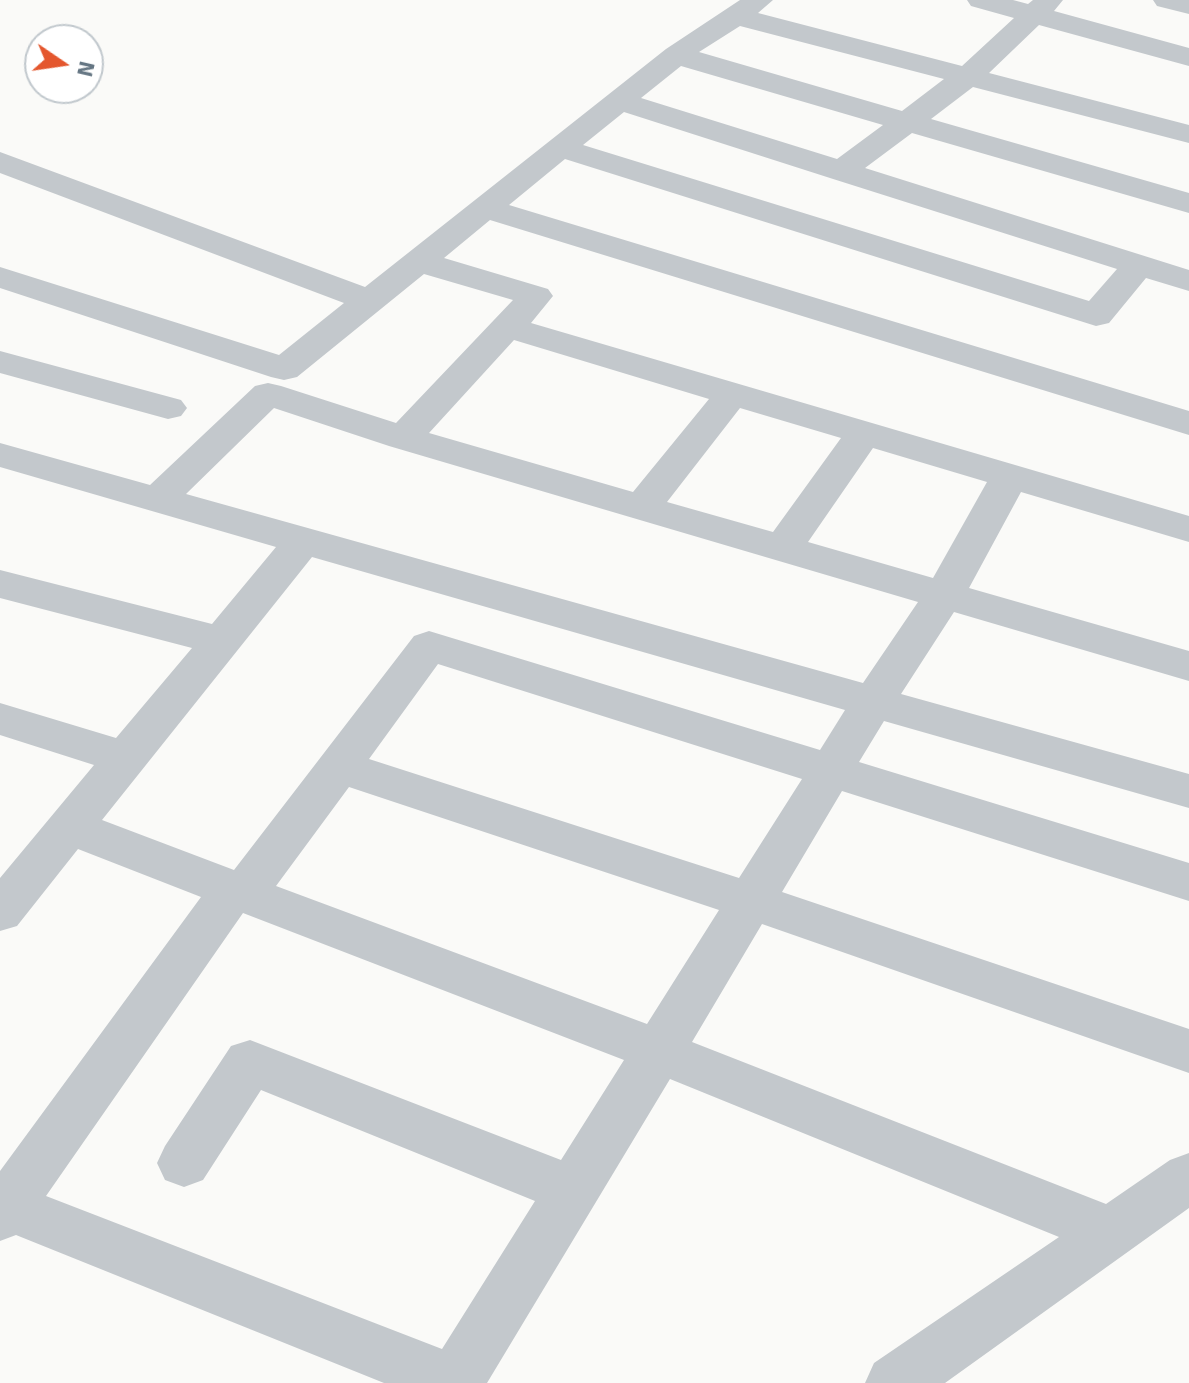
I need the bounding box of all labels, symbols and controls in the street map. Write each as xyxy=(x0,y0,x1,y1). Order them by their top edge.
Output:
north arrow xyxy=(24,24,104,104)
text: N xyxy=(71,59,101,80)

